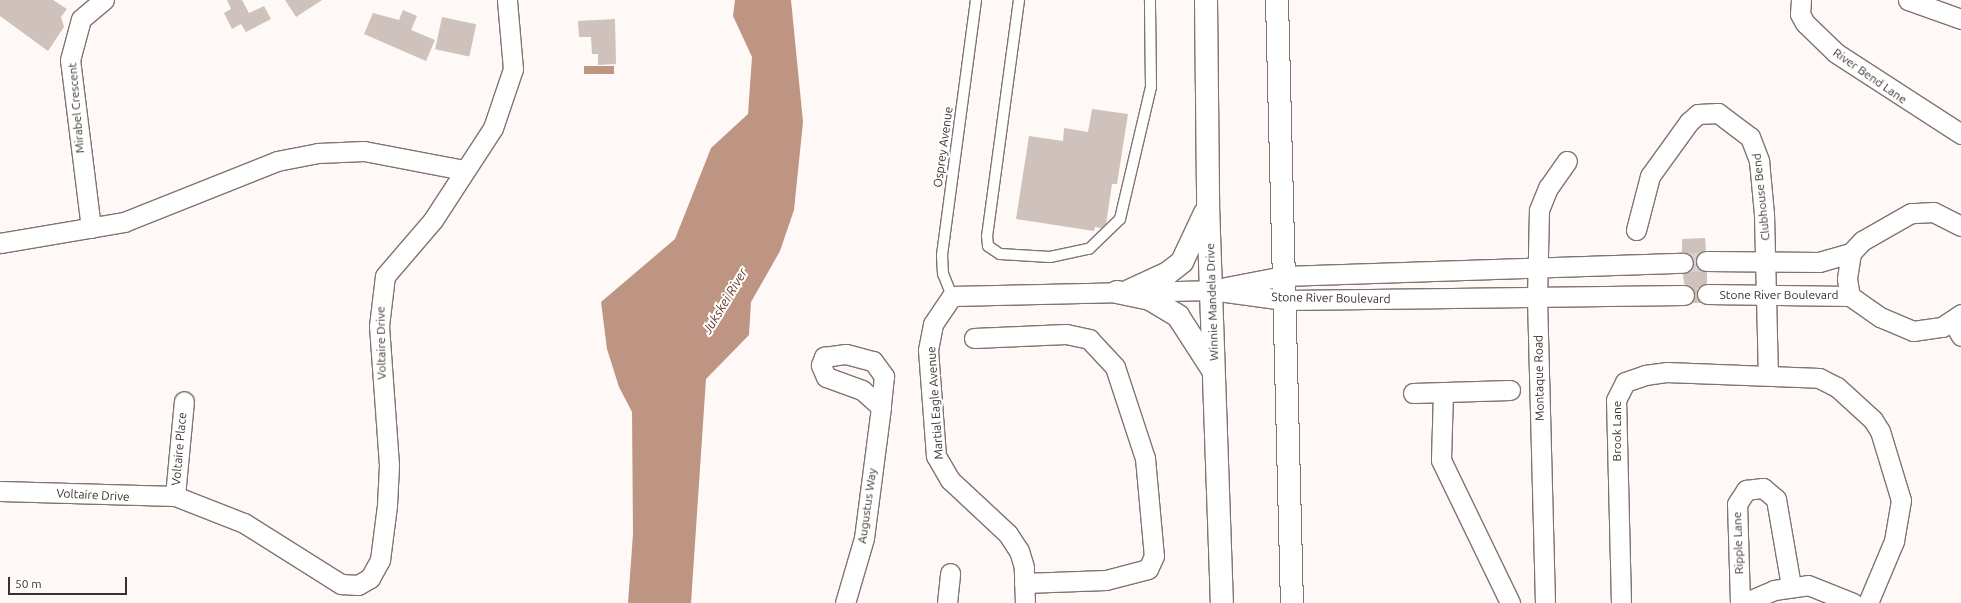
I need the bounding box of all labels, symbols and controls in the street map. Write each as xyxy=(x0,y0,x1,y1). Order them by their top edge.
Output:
street label: River Bend Lane xyxy=(1830,45,1910,107)
street label: Mirabel Crescent xyxy=(65,62,87,154)
street label: Osprey Avenue xyxy=(930,106,956,188)
street label: Clubhouse Bend xyxy=(1749,153,1773,241)
street label: Winnie Mandela Drive xyxy=(1203,243,1221,361)
water label: Jukskei River xyxy=(699,266,751,336)
street label: Stone River Boulevard xyxy=(1719,288,1839,302)
street label: Stone River Boulevard xyxy=(1271,290,1391,306)
street label: Voltaire Drive xyxy=(373,306,389,380)
street label: Montaque Road xyxy=(1531,335,1547,421)
street label: Martial Eagle Avenue xyxy=(924,346,946,460)
street label: Brook Lane xyxy=(1610,401,1624,461)
street label: Voltaire Place xyxy=(169,412,189,486)
street label: Augustus Way xyxy=(855,467,879,545)
street label: Voltaire Drive xyxy=(56,486,130,504)
street label: Ripple Lane xyxy=(1730,511,1746,575)
scale bar xyxy=(10,569,129,595)
text: 50 m xyxy=(15,577,42,590)

